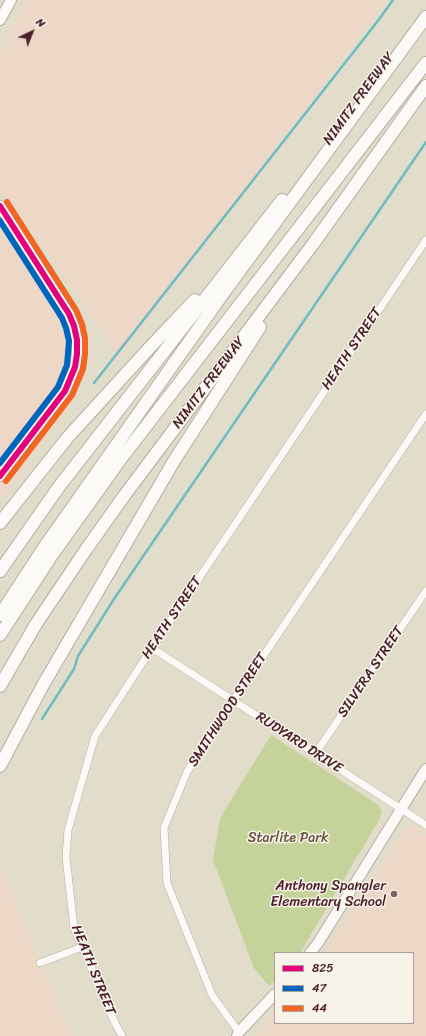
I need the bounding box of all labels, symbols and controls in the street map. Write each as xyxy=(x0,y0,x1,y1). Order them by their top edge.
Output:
north arrow xyxy=(12,12,52,52)
text: N xyxy=(31,13,50,32)
street label: NIMITZ FREEWAY xyxy=(320,50,398,148)
street label: HEATH STREET xyxy=(318,305,386,393)
street label: NIMITZ FREEWAY xyxy=(169,334,249,432)
street label: HEATH STREET xyxy=(138,574,206,662)
street label: SILVERA STREET xyxy=(334,623,408,721)
street label: SMITHWOOD STREET xyxy=(185,650,271,770)
street label: RUDYARD DRIVE xyxy=(253,709,345,777)
park label: Starlite Park xyxy=(248,830,328,846)
place label: Anthony Spangler Elementary School xyxy=(270,878,386,910)
marker: Anthony Spangler Elementary School xyxy=(389,889,399,899)
street label: HEATH STREET xyxy=(67,923,119,1017)
legend xyxy=(274,952,414,1024)
text: 825 xyxy=(312,957,334,979)
text: 47 xyxy=(312,977,326,999)
text: 44 xyxy=(312,997,327,1019)

